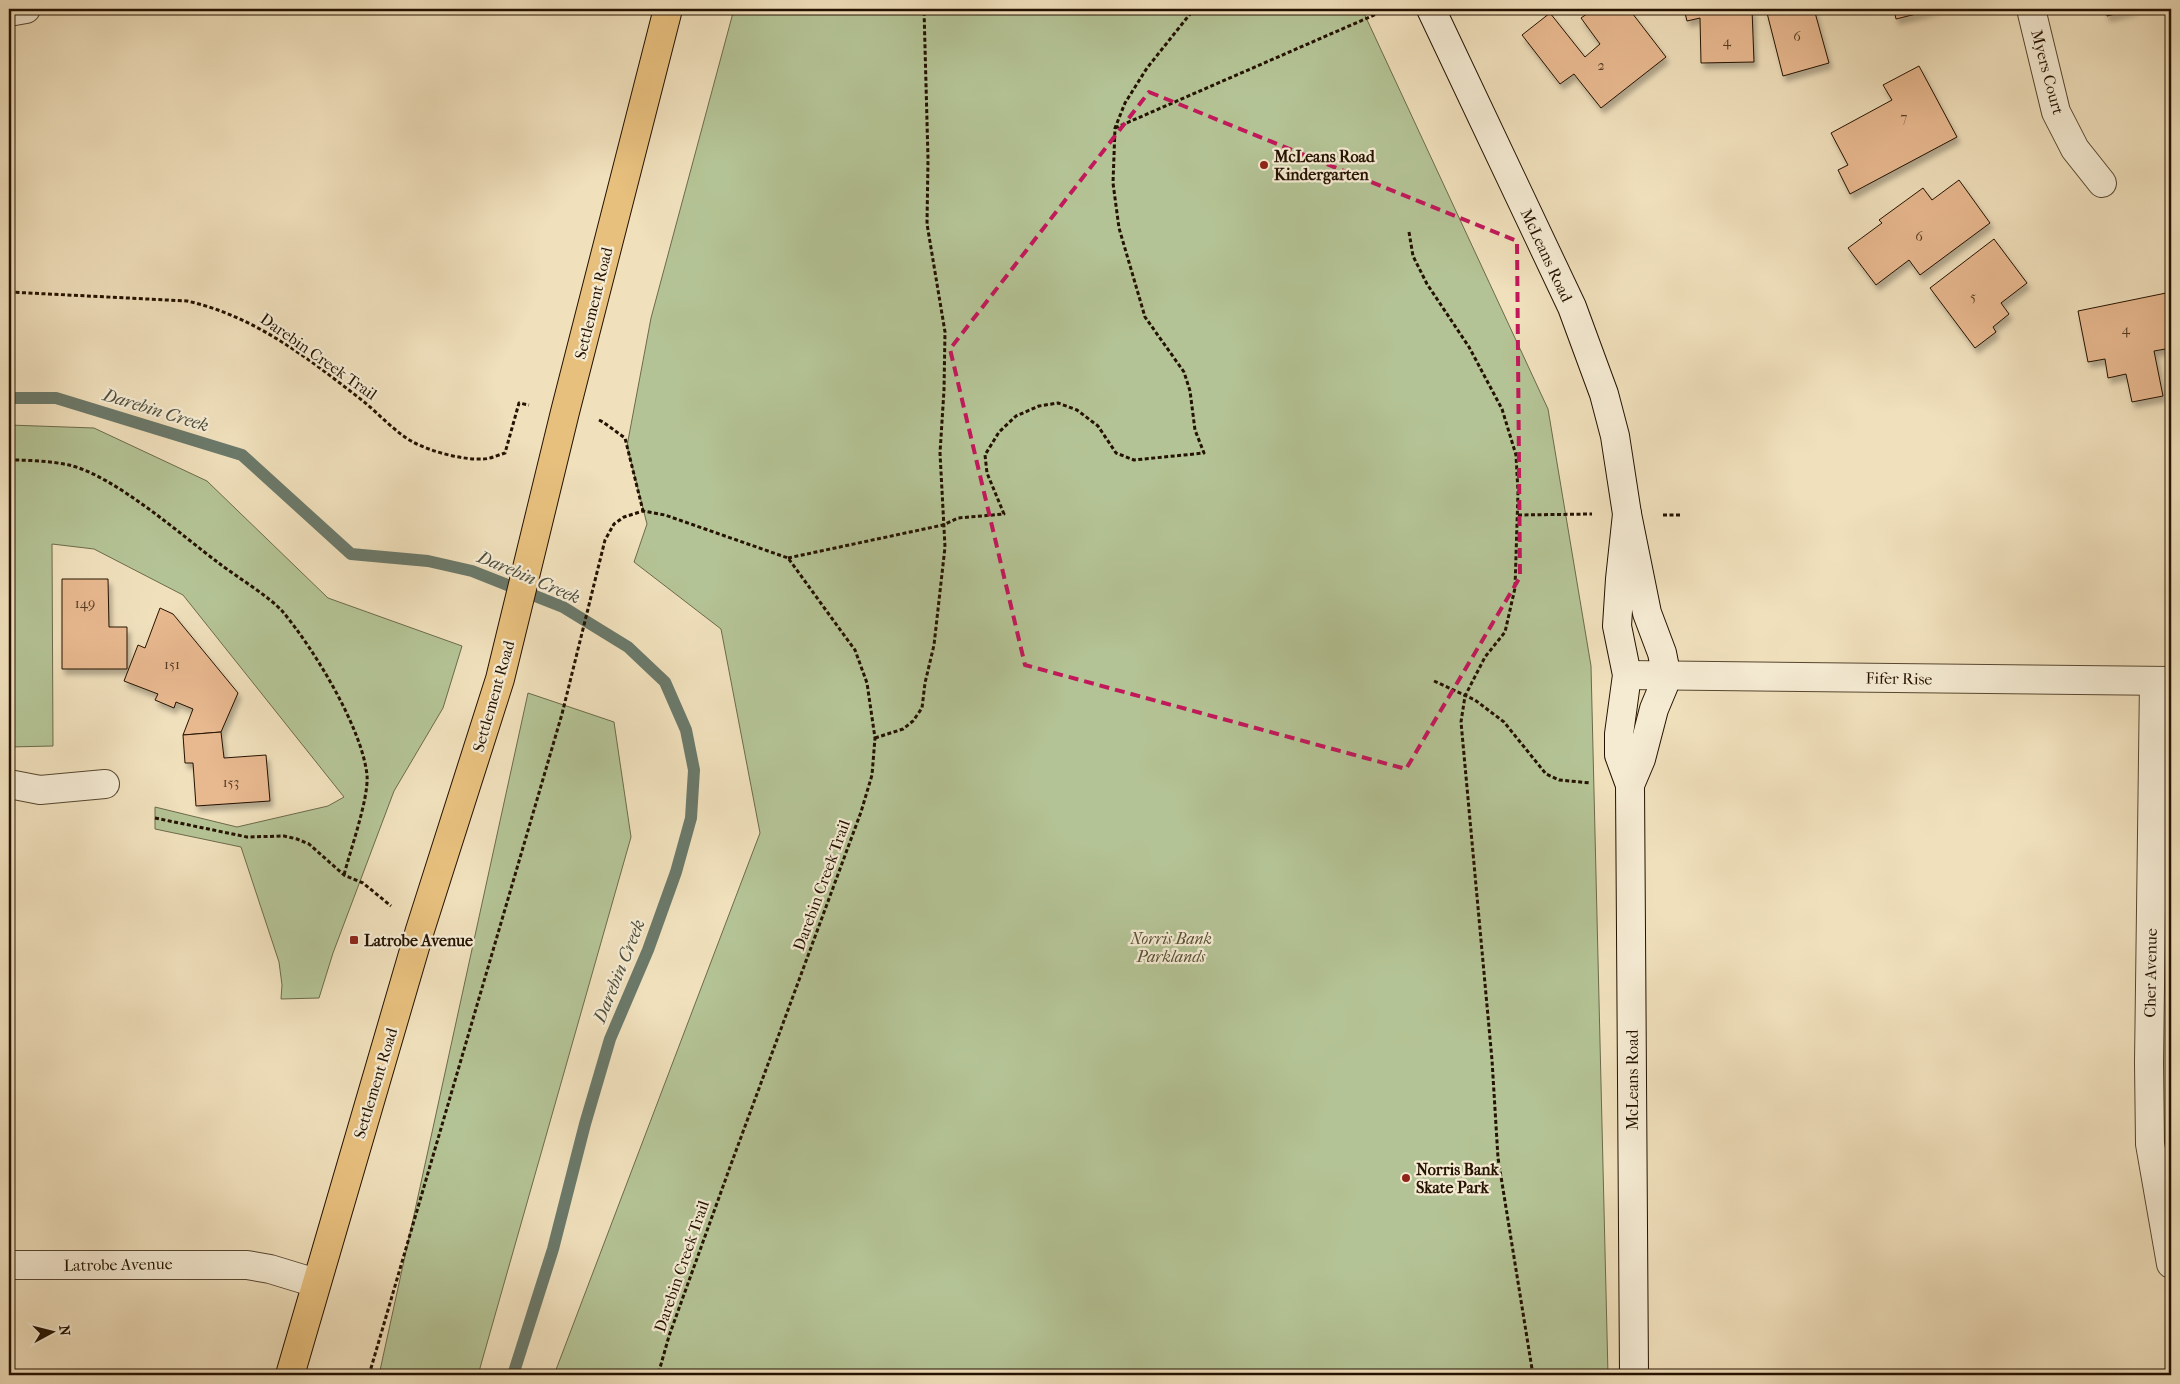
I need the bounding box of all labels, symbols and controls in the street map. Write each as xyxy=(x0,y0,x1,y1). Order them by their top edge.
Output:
house number: 6 xyxy=(1793,28,1801,45)
street label: Myers Court xyxy=(2027,28,2068,117)
house number: 4 xyxy=(1723,33,1732,50)
house number: 2 xyxy=(1597,57,1605,74)
house number: 7 xyxy=(1901,109,1908,126)
place label: McLeans Road Kindergarten xyxy=(1273,147,1376,185)
marker: McLeans Road Kindergarten xyxy=(1258,159,1270,171)
street label: McLeans Road xyxy=(1517,206,1577,305)
house number: 6 xyxy=(1915,228,1923,245)
street label: Settlement Road xyxy=(570,245,617,361)
house number: 5 xyxy=(1970,288,1976,305)
street label: Darebin Creek Trail xyxy=(257,309,381,404)
house number: 4 xyxy=(2122,321,2131,338)
water label: Darebin Creek xyxy=(99,384,211,437)
water label: Darebin Creek xyxy=(473,546,583,609)
house number: 149 xyxy=(75,595,95,612)
street label: Settlement Road xyxy=(469,638,519,754)
house number: 151 xyxy=(164,656,180,673)
street label: Fifer Rise xyxy=(1866,668,1933,689)
house number: 153 xyxy=(223,774,239,791)
street label: Darebin Creek Trail xyxy=(789,817,854,953)
water label: Darebin Creek xyxy=(589,916,650,1027)
street label: Cher Avenue xyxy=(2140,928,2161,1018)
park label: Norris Bank Parklands xyxy=(1129,929,1212,966)
place label: Latrobe Avenue xyxy=(364,931,473,950)
marker: Latrobe Avenue xyxy=(348,934,360,946)
street label: Settlement Road xyxy=(350,1025,401,1141)
street label: McLeans Road xyxy=(1623,1029,1642,1130)
place label: Norris Bank Skate Park xyxy=(1416,1160,1500,1197)
marker: Norris Bank Skate Park xyxy=(1400,1172,1412,1184)
street label: Darebin Creek Trail xyxy=(650,1197,713,1334)
street label: Latrobe Avenue xyxy=(63,1254,173,1275)
north arrow xyxy=(28,1306,78,1356)
text: N xyxy=(55,1324,74,1337)

